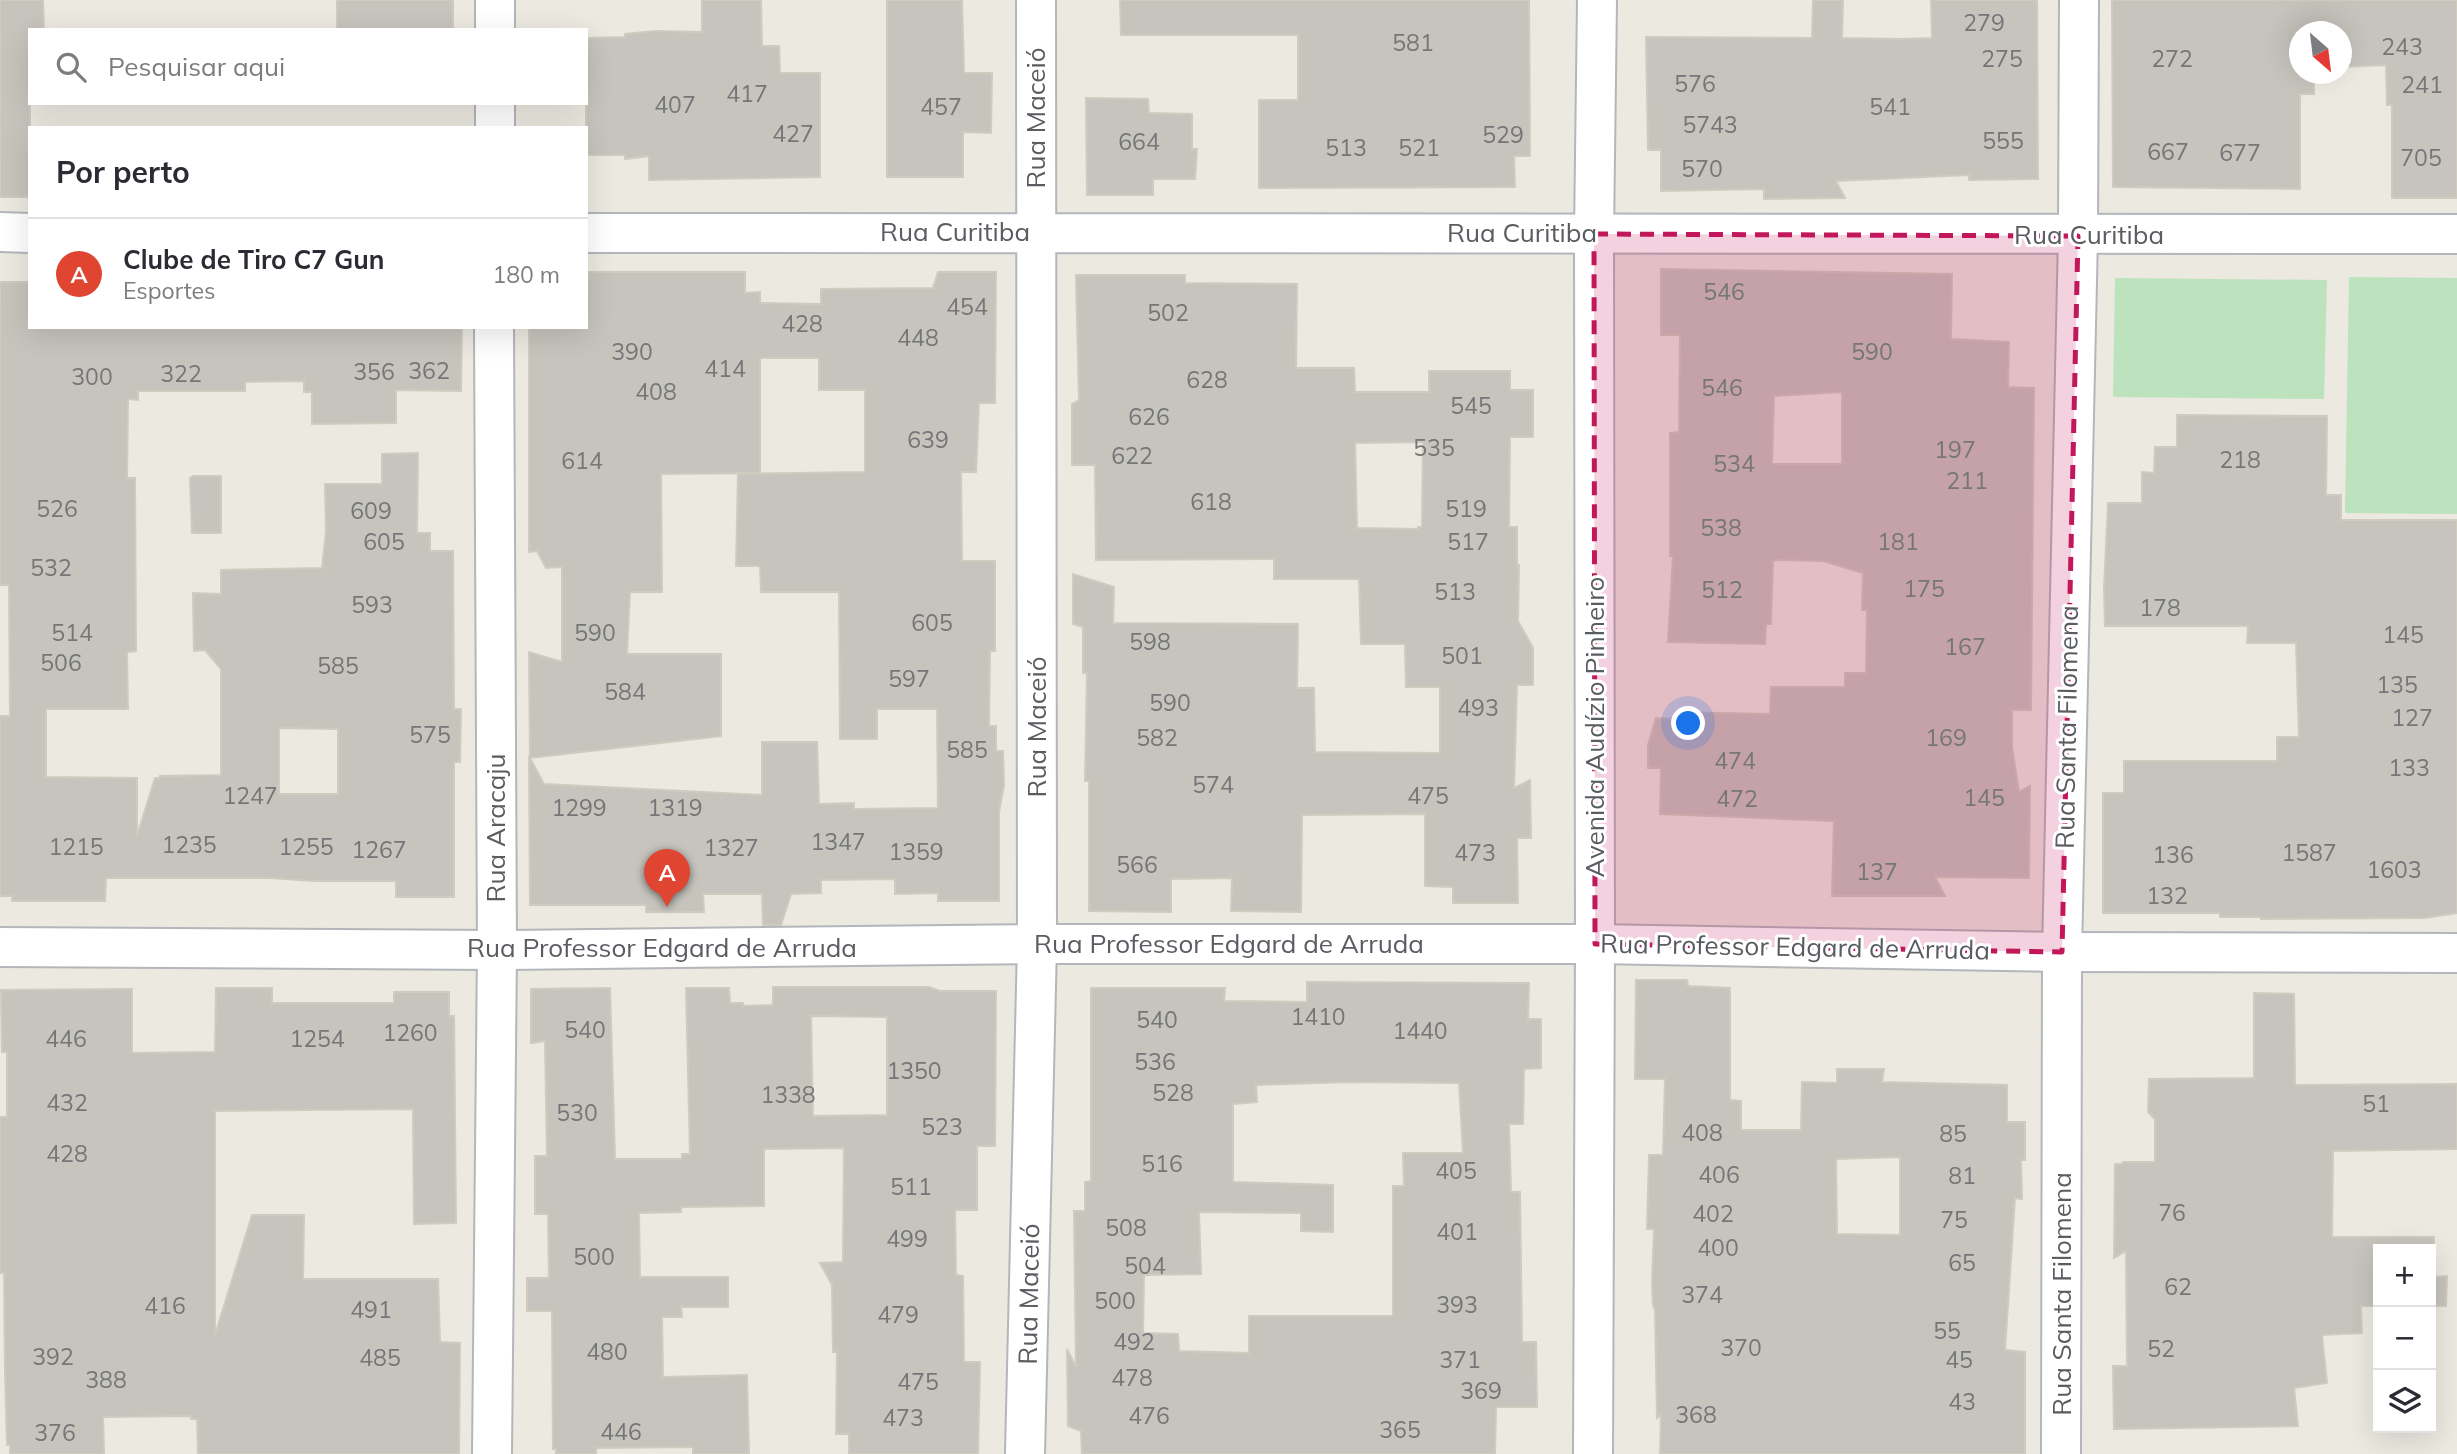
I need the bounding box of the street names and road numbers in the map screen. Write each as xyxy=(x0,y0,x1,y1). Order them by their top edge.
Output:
street label: Rua Maceió xyxy=(1019,47,1052,189)
street label: Rua Curitiba xyxy=(880,215,1030,248)
street label: Rua Curitiba xyxy=(1447,216,1597,249)
street label: Rua Curitiba xyxy=(2014,218,2164,251)
street label: Avenida Audízio Pinheiro xyxy=(1578,577,1611,877)
street label: Rua Santa Filomena xyxy=(2048,605,2085,849)
street label: Rua Maceió xyxy=(1020,656,1053,798)
street label: Rua Aracaju xyxy=(479,754,512,902)
street label: Rua Professor Edgard de Arruda xyxy=(1034,927,1424,960)
street label: Rua Professor Edgard de Arruda xyxy=(1600,927,1990,966)
street label: Rua Professor Edgard de Arruda xyxy=(467,931,857,964)
street label: Rua Santa Filomena xyxy=(2045,1172,2078,1416)
street label: Rua Maceió xyxy=(1011,1223,1046,1365)

